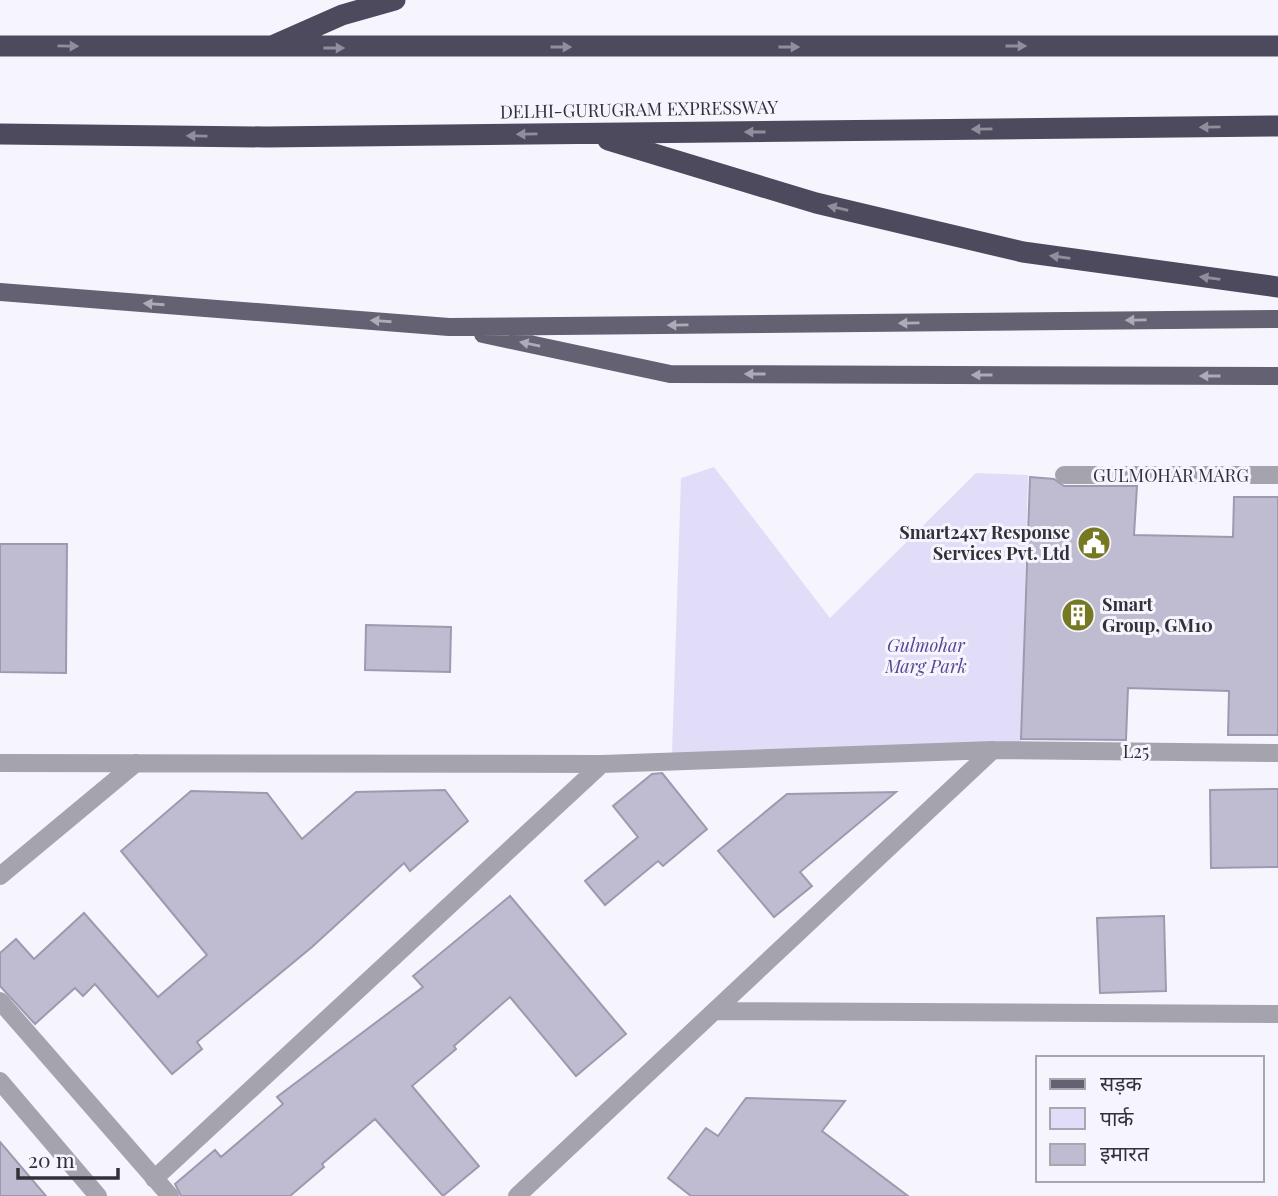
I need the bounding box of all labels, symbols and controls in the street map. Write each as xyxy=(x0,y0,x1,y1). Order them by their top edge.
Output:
one-way arrow xyxy=(1006,40,1028,52)
one-way arrow xyxy=(57,41,79,52)
one-way arrow xyxy=(778,41,800,53)
one-way arrow xyxy=(323,42,345,54)
one-way arrow xyxy=(551,42,573,53)
street label: DELHI-GURUGRAM EXPRESSWAY xyxy=(500,95,779,123)
one-way arrow xyxy=(1199,121,1221,132)
one-way arrow xyxy=(971,124,993,135)
one-way arrow xyxy=(744,126,766,138)
one-way arrow xyxy=(516,128,538,140)
one-way arrow xyxy=(186,130,208,142)
one-way arrow xyxy=(826,203,848,214)
one-way arrow xyxy=(1048,252,1070,263)
one-way arrow xyxy=(1199,272,1221,283)
one-way arrow xyxy=(143,298,165,309)
one-way arrow xyxy=(1125,315,1147,326)
one-way arrow xyxy=(370,316,392,327)
one-way arrow xyxy=(898,317,920,328)
one-way arrow xyxy=(667,319,689,331)
one-way arrow xyxy=(519,339,541,350)
one-way arrow xyxy=(744,368,766,380)
one-way arrow xyxy=(971,369,993,381)
one-way arrow xyxy=(1199,370,1221,382)
street label: GULMOHAR MARG xyxy=(1093,463,1249,487)
place label: Smart24x7 Response Services Pvt. Ltd xyxy=(899,520,1070,565)
public building icon: Smart24x7 Response Services Pvt. Ltd xyxy=(1075,524,1113,562)
place label: Smart Group, GM10 xyxy=(1102,592,1213,637)
building icon: Smart Group, GM10 xyxy=(1059,596,1097,634)
park label: Gulmohar Marg Park xyxy=(884,633,967,678)
street label: L25 xyxy=(1123,739,1149,763)
legend xyxy=(1036,1056,1264,1182)
text: सड़क xyxy=(1100,1068,1142,1096)
text: पार्क xyxy=(1100,1103,1134,1131)
scale bar xyxy=(18,1136,117,1180)
text: इमारत xyxy=(1100,1138,1150,1166)
text: 20 m xyxy=(28,1145,75,1173)

